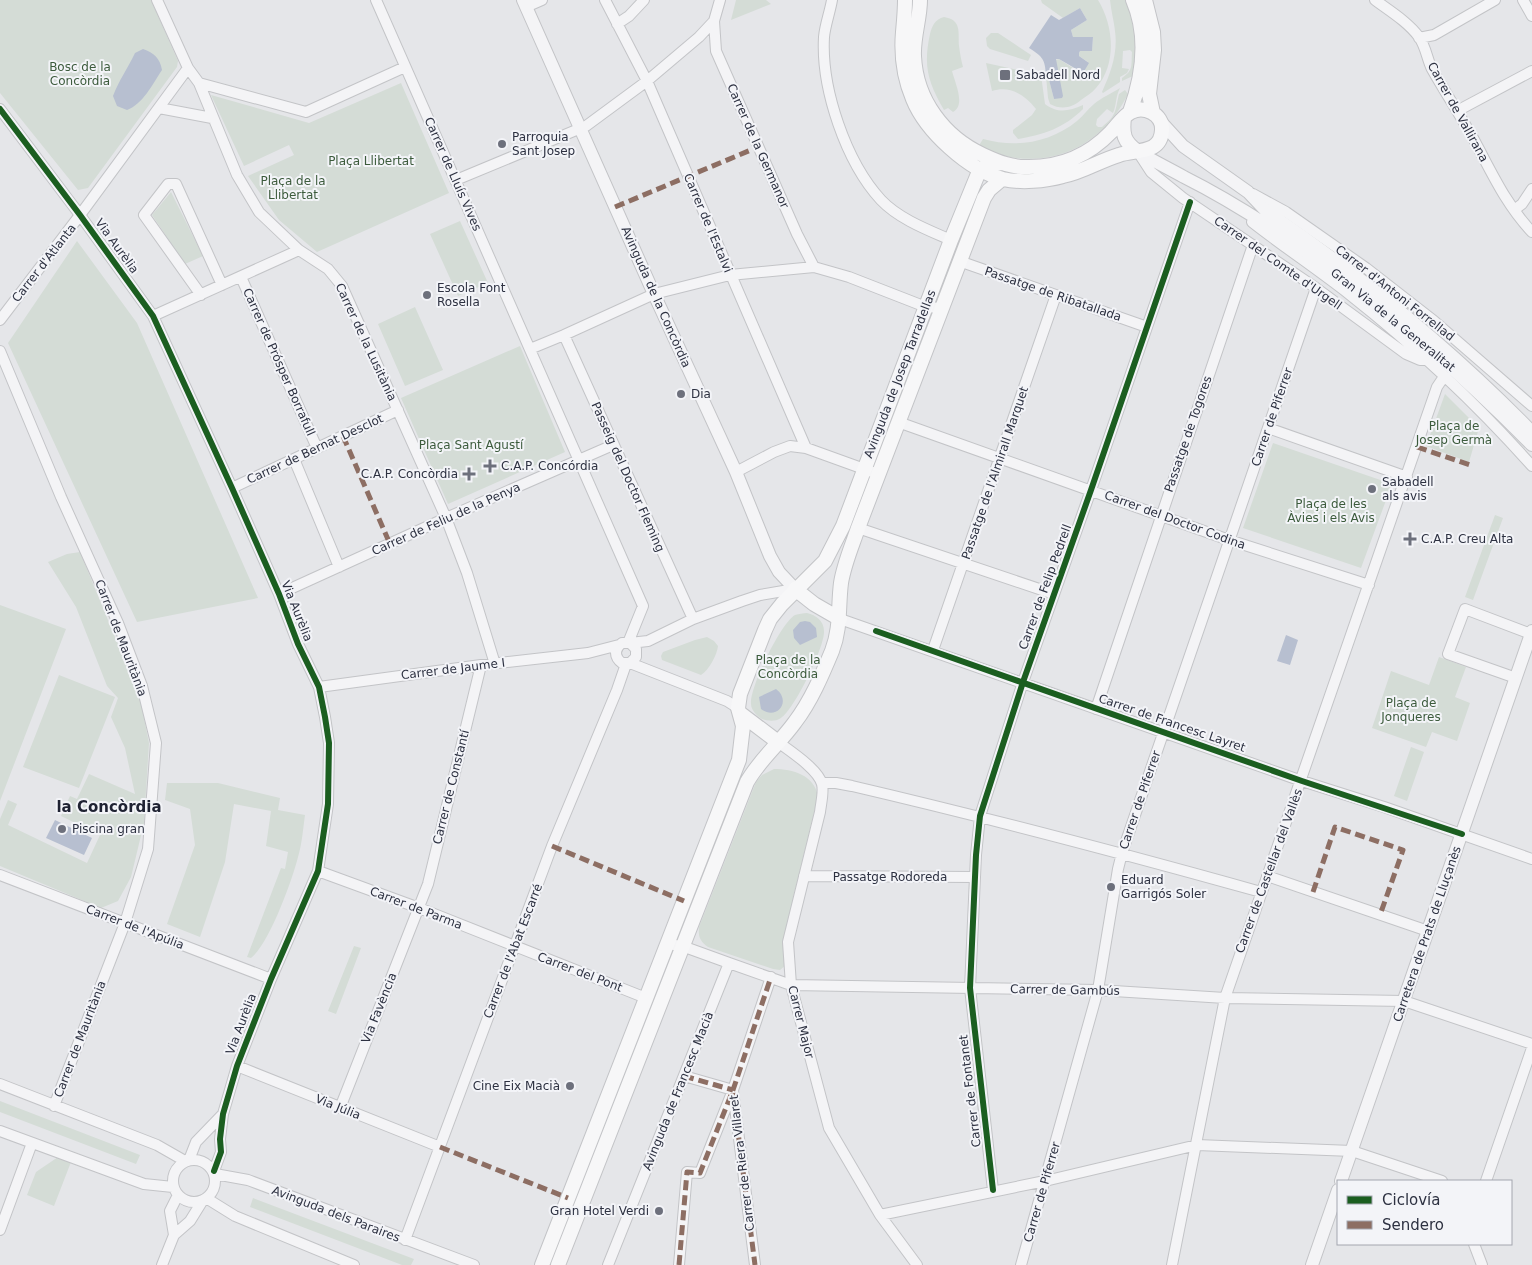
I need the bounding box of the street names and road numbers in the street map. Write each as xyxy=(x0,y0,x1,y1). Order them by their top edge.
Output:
street label: Carrer de Vallirana xyxy=(1425,60,1491,164)
street label: Carrer de la Germanor xyxy=(724,82,792,211)
street label: Carrer de Lluís Vives xyxy=(422,115,484,233)
street label: Carrer de l'Estalvi xyxy=(681,171,735,275)
street label: Carrer del Comte d'Urgell xyxy=(1211,213,1345,313)
street label: Via Aurèlia xyxy=(92,216,142,276)
street label: Carrer d'Atlanta xyxy=(9,221,79,305)
street label: Avinguda de la Concòrdia xyxy=(618,224,694,370)
street label: Carrer d'Antoni Forrellad xyxy=(1333,242,1457,344)
street label: Passatge de Ribatallada xyxy=(983,264,1123,324)
street label: Gran Via de la Generalitat xyxy=(1328,265,1458,375)
street label: Carrer de la Lusitània xyxy=(332,281,400,403)
street label: Carrer de Prósper Borrafull xyxy=(240,286,318,438)
street label: Avinguda de Josep Tarradellas xyxy=(861,288,939,460)
street label: Carrer de Piferrer xyxy=(1249,366,1296,468)
street label: Passatge de Togores xyxy=(1161,374,1215,494)
street label: Passatge de l'Almirall Marquet xyxy=(959,384,1031,561)
street label: Passeig del Doctor Fleming xyxy=(589,400,667,554)
street label: Carrer de Bernat Desclot xyxy=(245,411,386,487)
street label: Carrer de Feliu de la Penya xyxy=(369,480,523,558)
street label: Carrer del Doctor Codina xyxy=(1103,488,1247,552)
street label: Carrer de Felip Pedrell xyxy=(1016,522,1074,652)
street label: Carrer de Mauritània xyxy=(92,578,150,698)
street label: Via Aurèlia xyxy=(278,579,316,643)
street label: Carrer de Jaume I xyxy=(400,656,506,682)
street label: Carrer de Francesc Layret xyxy=(1097,691,1248,755)
street label: Carrer de Constantí xyxy=(430,728,472,846)
street label: Carrer de Piferrer xyxy=(1117,749,1164,851)
street label: Carrer de Castellar del Vallès xyxy=(1233,787,1305,955)
street label: Carretera de Prats de Lluçanès xyxy=(1390,844,1464,1024)
street label: Passatge Rodoreda xyxy=(833,870,947,884)
street label: Carrer de l'Abat Escarré xyxy=(481,882,545,1020)
street label: Carrer de Parma xyxy=(368,884,464,932)
street label: Carrer de l'Apúlia xyxy=(84,902,186,952)
street label: Carrer del Pont xyxy=(536,949,625,995)
street label: Via Favència xyxy=(358,971,400,1045)
street label: Carrer de Mauritània xyxy=(51,979,109,1099)
street label: Carrer de Gambús xyxy=(1010,982,1120,998)
street label: Carrer Major xyxy=(785,984,817,1060)
street label: Via Aurèlia xyxy=(223,991,259,1057)
street label: Avinguda de Francesc Macià xyxy=(640,1010,716,1172)
street label: Carrer de Fontanet xyxy=(956,1034,984,1148)
street label: Via Júlia xyxy=(313,1092,363,1122)
street label: Carrer de Riera Villaret xyxy=(727,1094,757,1232)
street label: Carrer de Piferrer xyxy=(1021,1140,1063,1244)
street label: Avinguda dels Paraires xyxy=(270,1183,402,1245)

